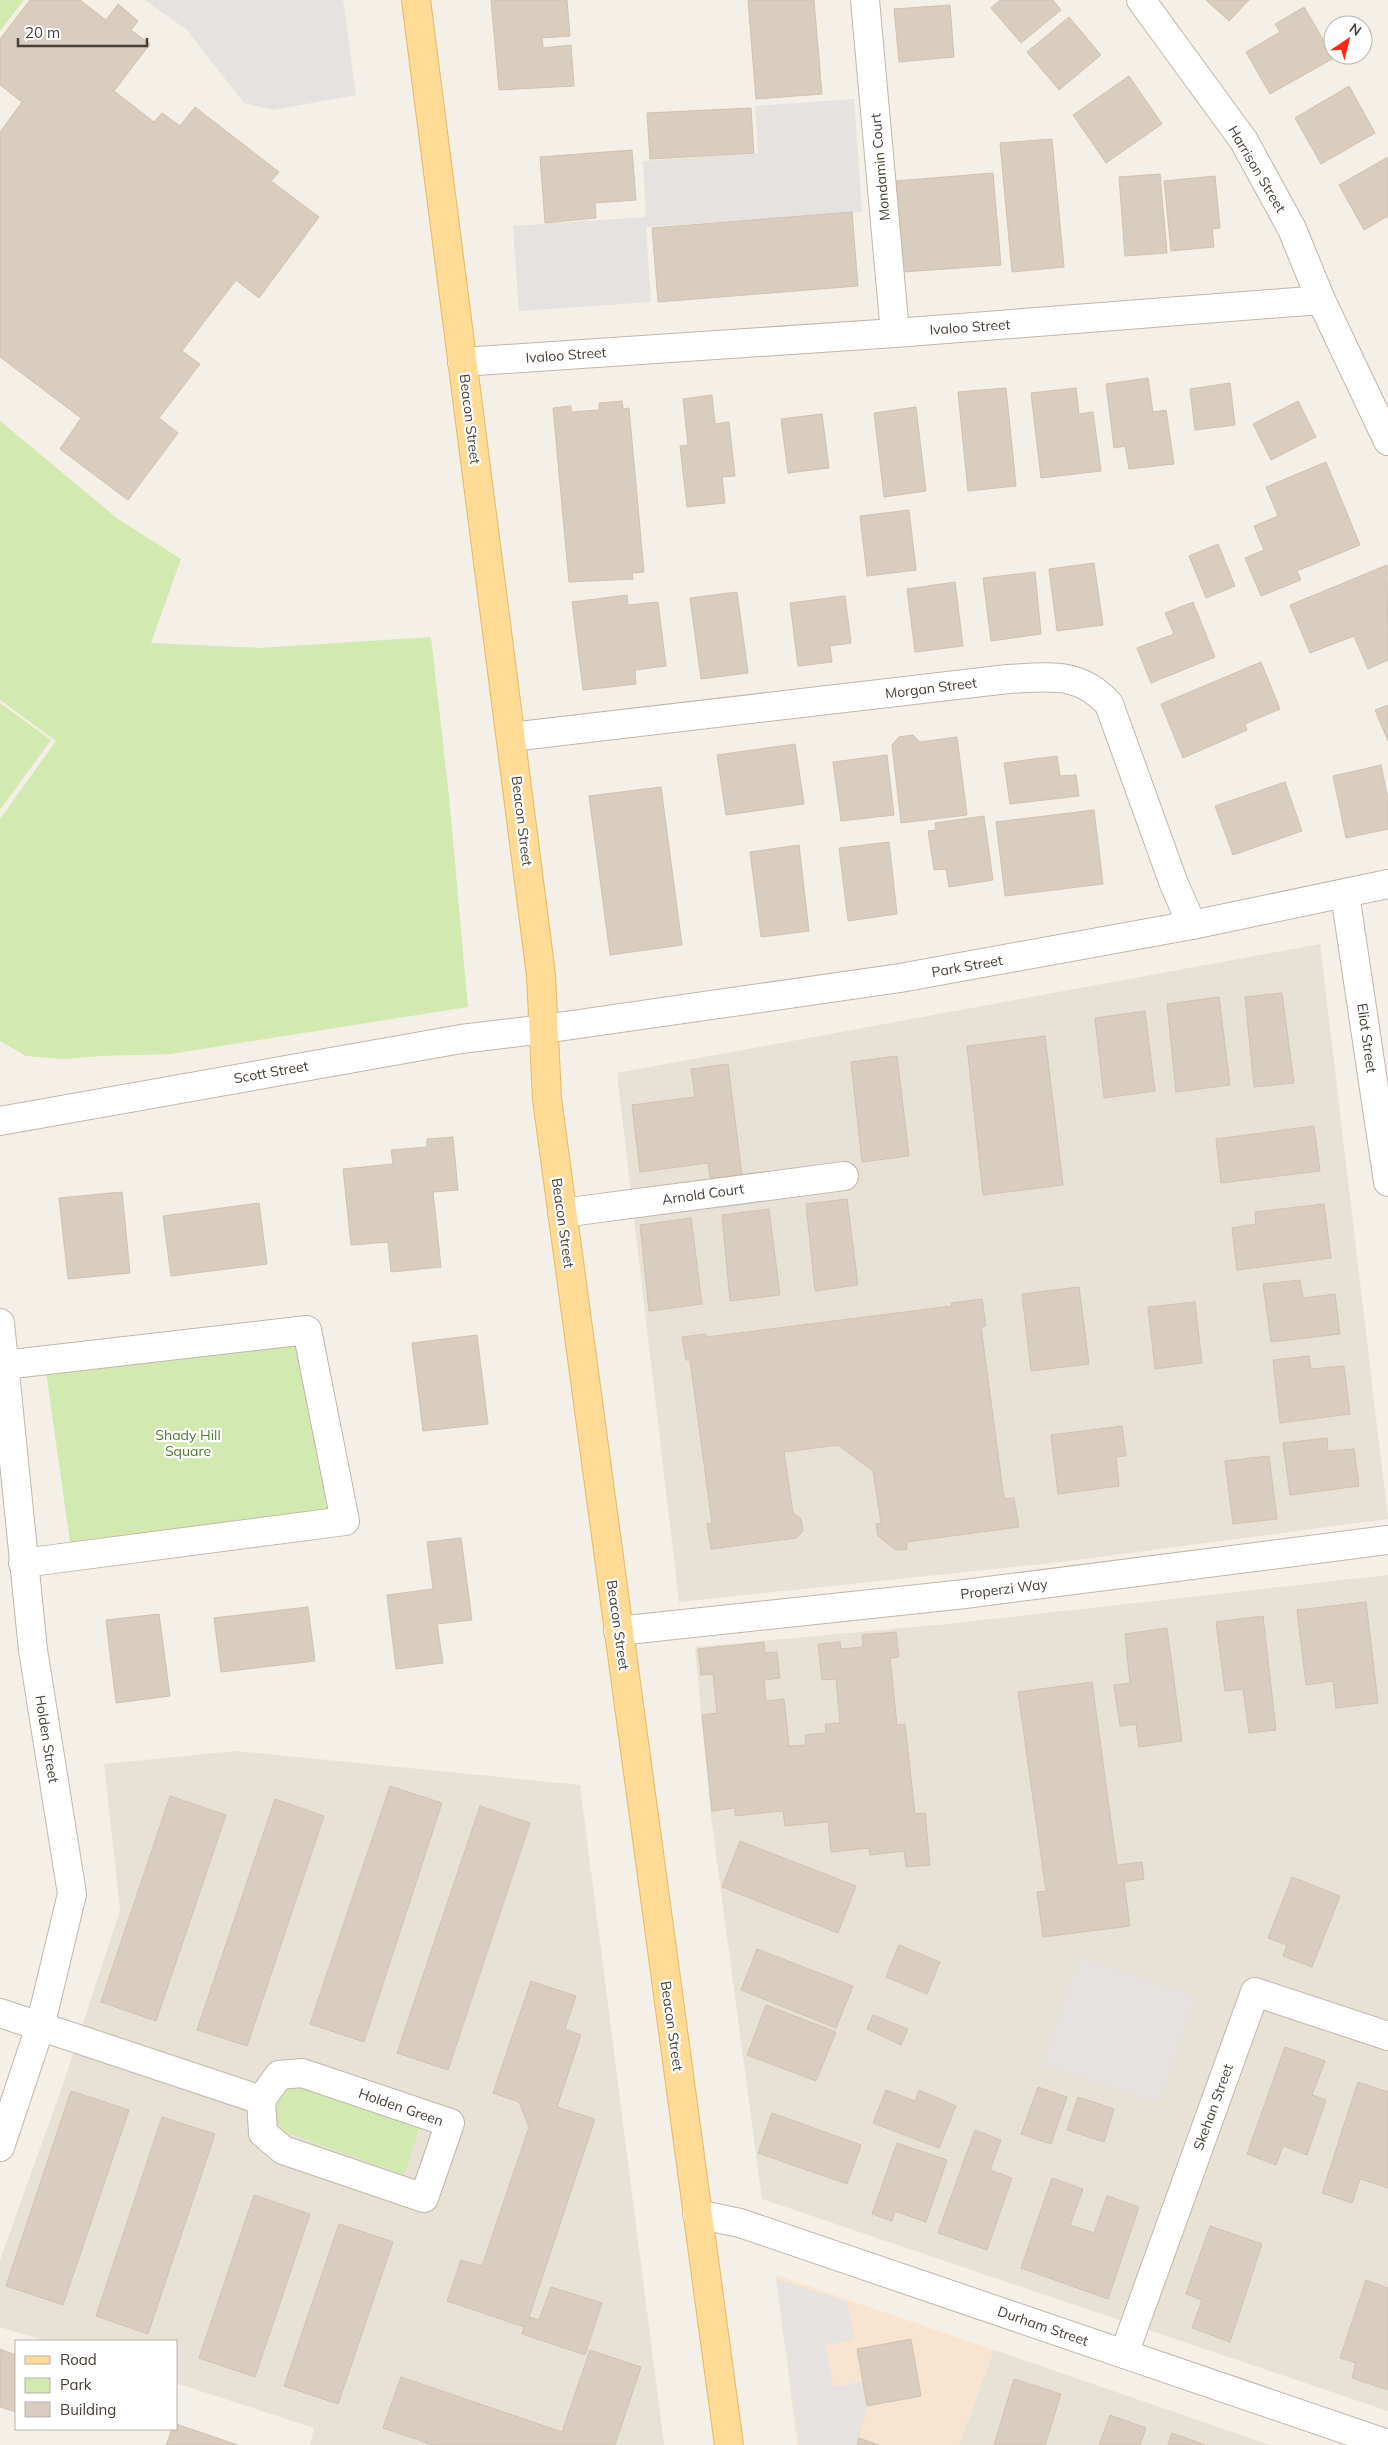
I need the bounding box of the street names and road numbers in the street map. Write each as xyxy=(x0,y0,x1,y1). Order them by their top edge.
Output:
street label: Mondamin Court xyxy=(866,112,894,222)
street label: Harrison Street xyxy=(1224,122,1290,216)
street label: Ivaloo Street xyxy=(929,315,1011,339)
street label: Ivaloo Street xyxy=(525,343,607,367)
street label: Beacon Street xyxy=(456,373,484,465)
street label: Morgan Street xyxy=(884,673,978,703)
street label: Beacon Street xyxy=(508,775,536,867)
street label: Park Street xyxy=(930,951,1004,981)
street label: Eliot Street xyxy=(1353,1002,1381,1074)
street label: Scott Street xyxy=(232,1057,310,1087)
street label: Beacon Street xyxy=(548,1177,578,1269)
street label: Arnold Court xyxy=(661,1179,745,1209)
street label: Properzi Way xyxy=(959,1575,1049,1603)
street label: Beacon Street xyxy=(603,1579,633,1671)
street label: Holden Street xyxy=(31,1694,63,1784)
street label: Beacon Street xyxy=(657,1980,687,2072)
street label: Skehan Street xyxy=(1189,2061,1237,2153)
street label: Holden Green xyxy=(356,2084,446,2130)
street label: Durham Street xyxy=(995,2302,1091,2350)

